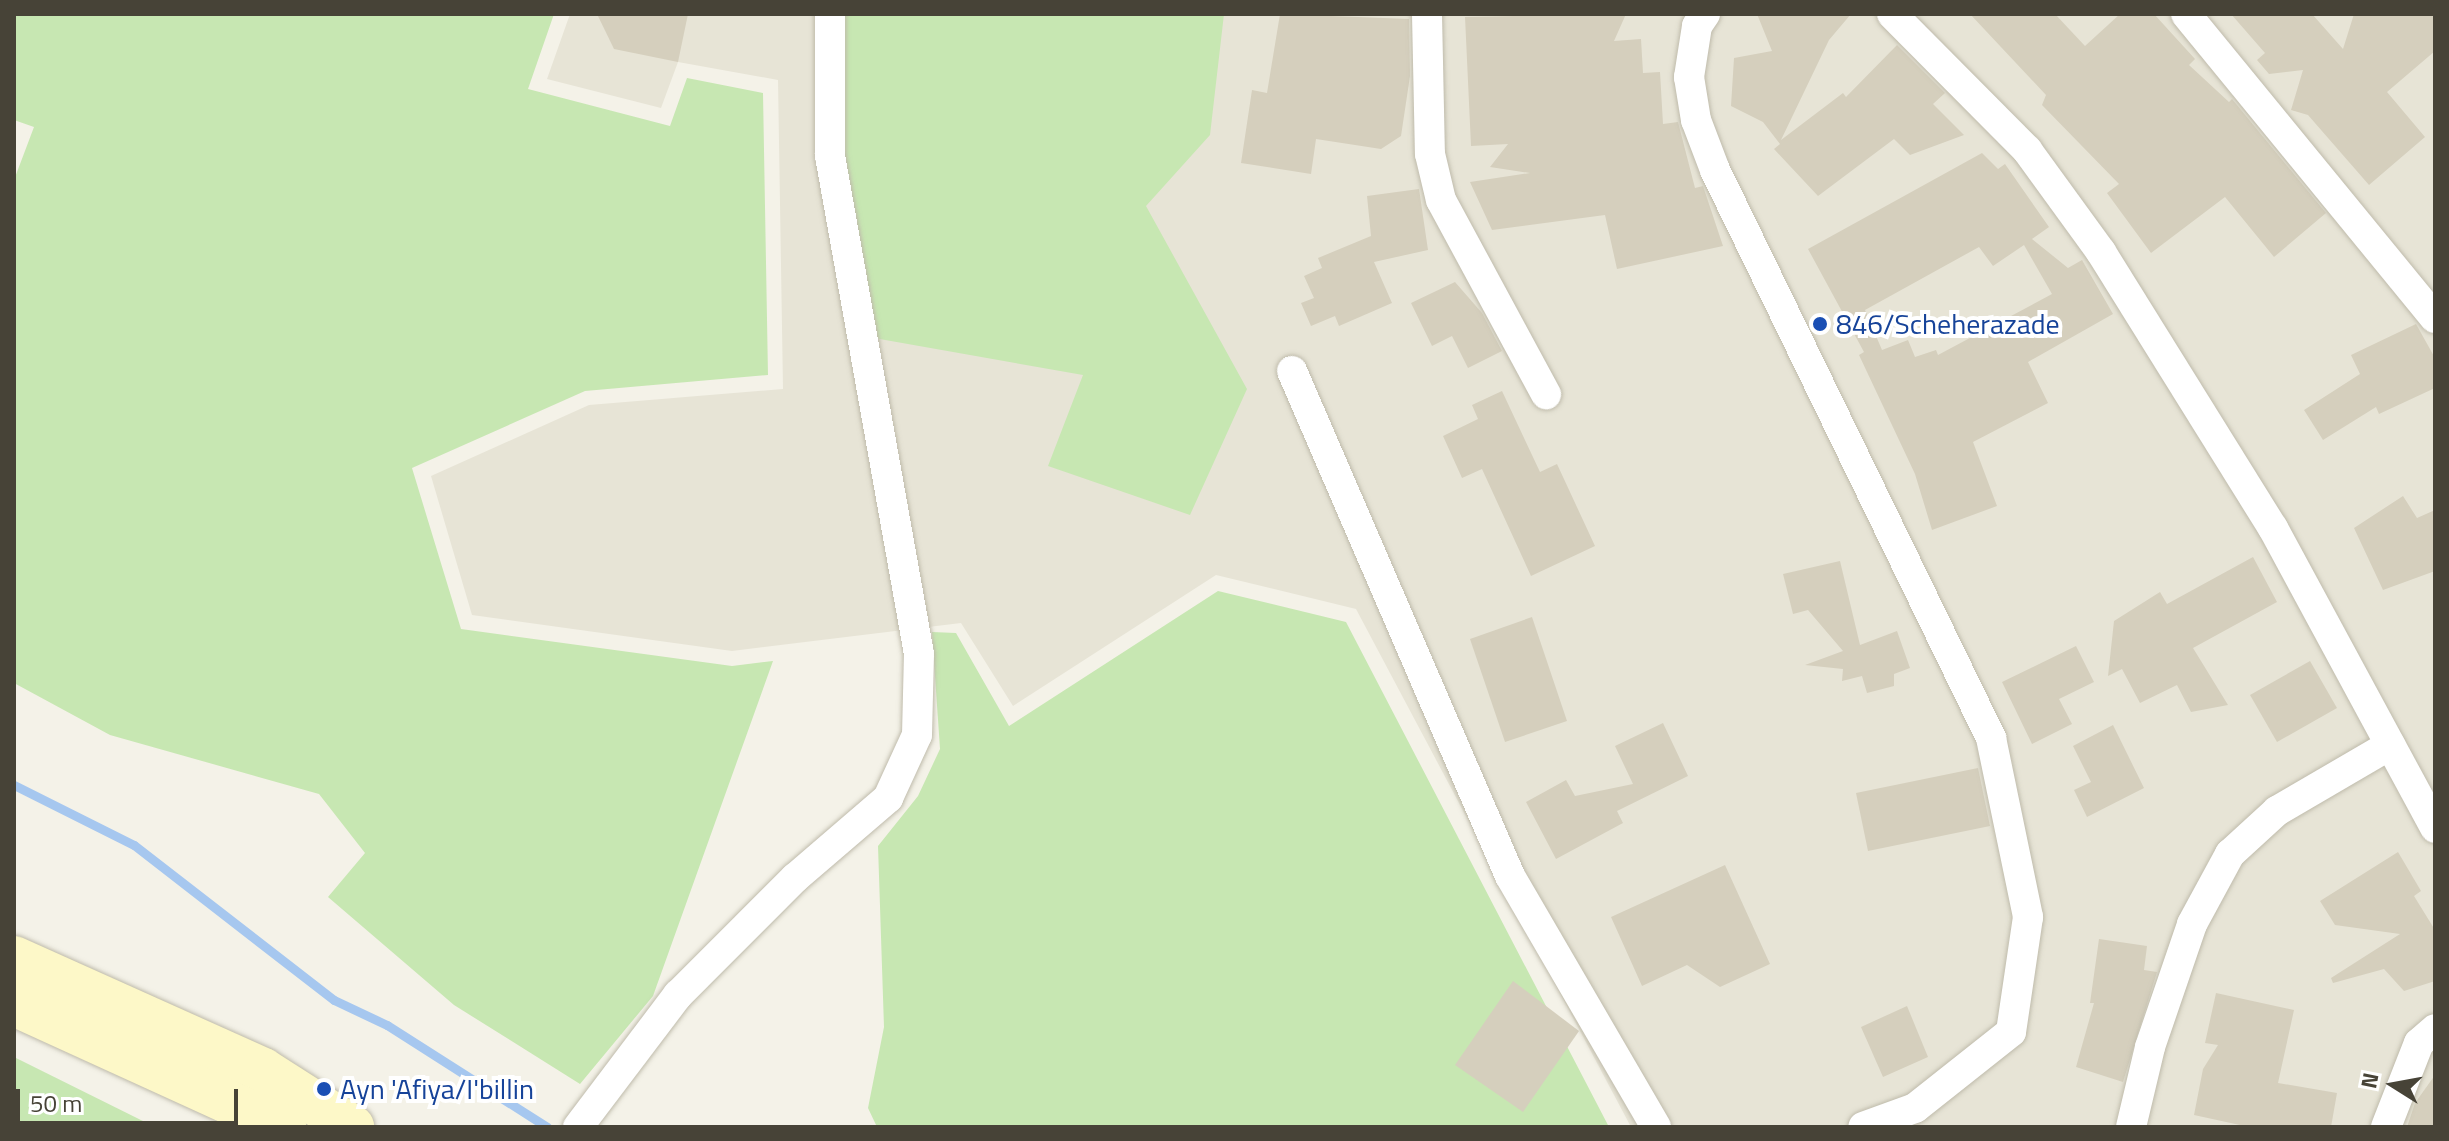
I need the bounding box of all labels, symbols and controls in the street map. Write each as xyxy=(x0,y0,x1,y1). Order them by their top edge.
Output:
place label: 846/Scheherazade xyxy=(1836,307,2060,341)
marker: 846/Scheherazade xyxy=(1811,315,1829,333)
north arrow xyxy=(2353,1045,2433,1125)
text: N xyxy=(2351,1070,2388,1091)
place label: Ayn 'Afiya/I'billin xyxy=(340,1072,534,1106)
scale bar xyxy=(20,1073,242,1123)
marker: Ayn 'Afiya/I'billin xyxy=(315,1080,333,1098)
text: 50 m xyxy=(30,1085,82,1121)

